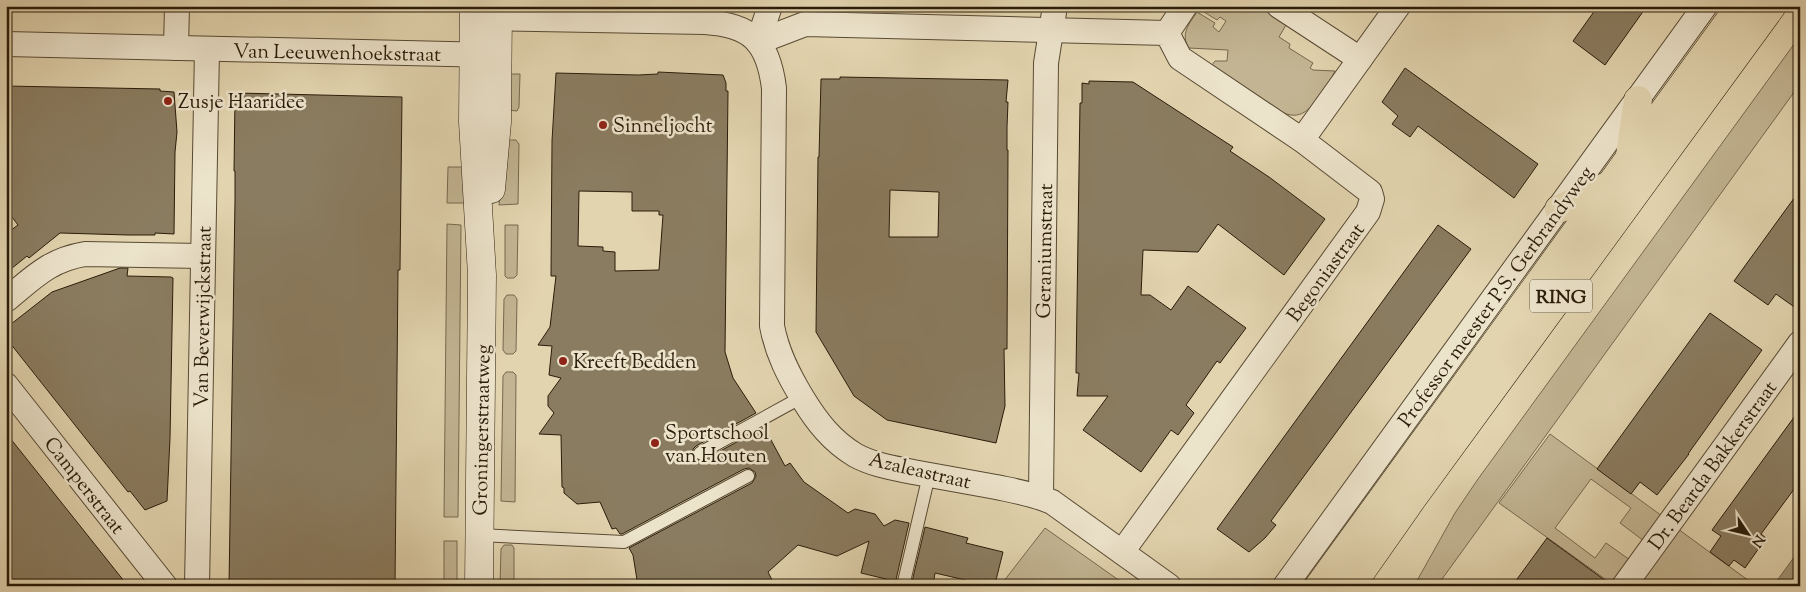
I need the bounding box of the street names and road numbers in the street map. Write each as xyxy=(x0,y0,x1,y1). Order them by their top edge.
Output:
street label: Van Leeuwenhoekstraat xyxy=(233,38,441,71)
street label: Professor meester P.S. Gerbrandyweg xyxy=(1392,161,1602,434)
street label: Geraniumstraat xyxy=(1031,183,1062,319)
street label: Begoniastraat xyxy=(1281,218,1373,329)
street label: Van Beverwijckstraat xyxy=(188,226,221,408)
road number: RING xyxy=(1530,280,1592,312)
street label: Groningerstraatweg xyxy=(468,344,499,516)
street label: Dr. Bearda Bakkerstraat xyxy=(1643,376,1785,557)
street label: Camperstraat xyxy=(36,432,130,542)
street label: Azaleastraat xyxy=(865,447,974,498)

